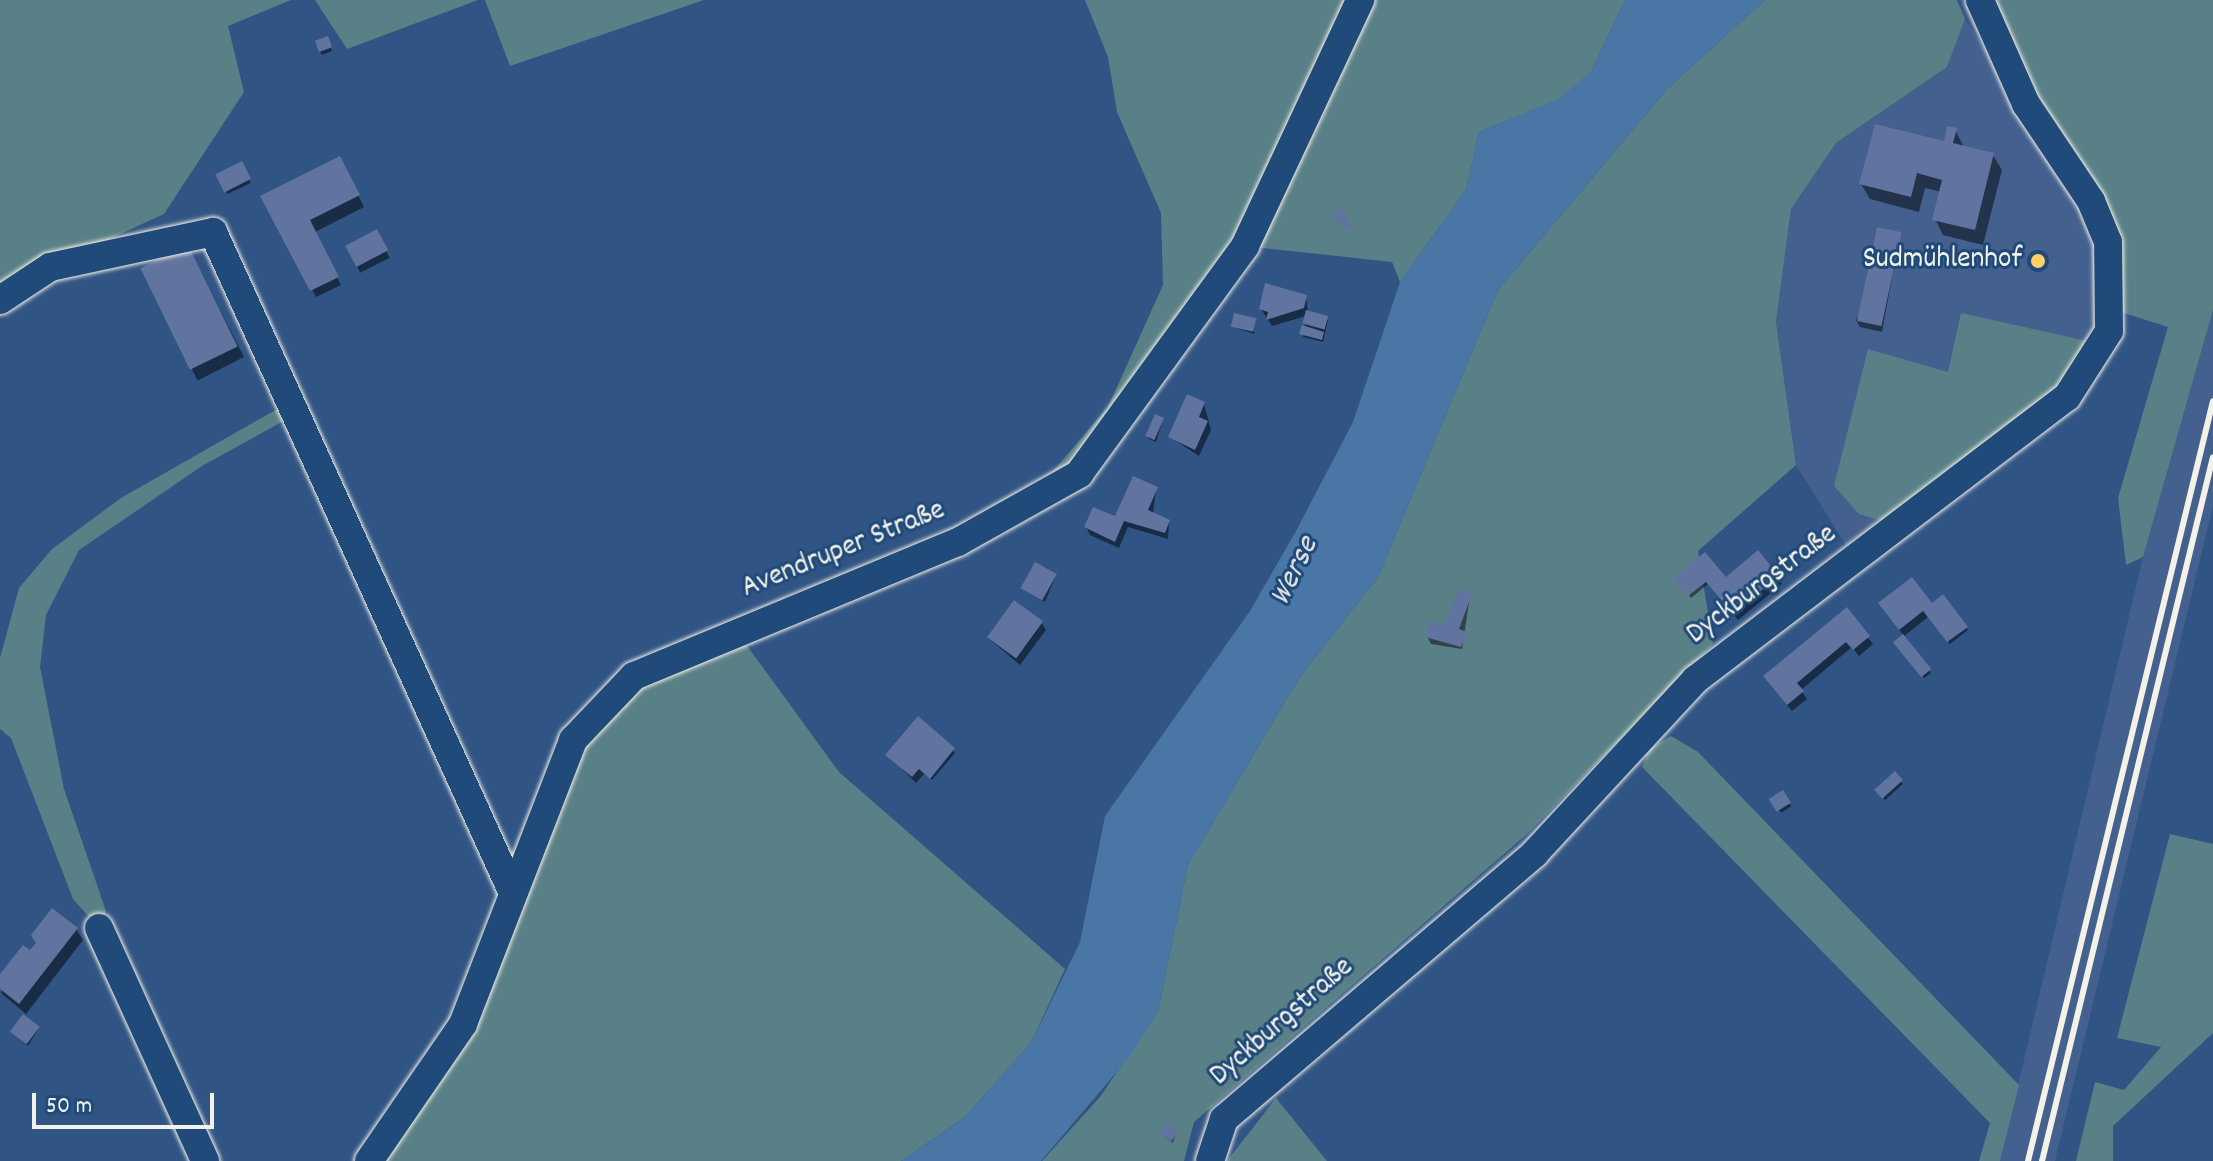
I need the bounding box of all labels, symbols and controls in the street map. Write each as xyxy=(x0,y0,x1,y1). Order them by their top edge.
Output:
place label: Sudmühlenhof xyxy=(1863,243,2022,279)
marker: Sudmühlenhof xyxy=(2029,252,2047,270)
street label: Avendruper Straße xyxy=(737,494,951,608)
street label: Dyckburgstraße xyxy=(1681,518,1845,654)
water label: Werse xyxy=(1263,531,1329,613)
street label: Dyckburgstraße xyxy=(1204,951,1362,1095)
scale bar xyxy=(36,1077,218,1127)
text: 50 m xyxy=(46,1090,92,1124)

